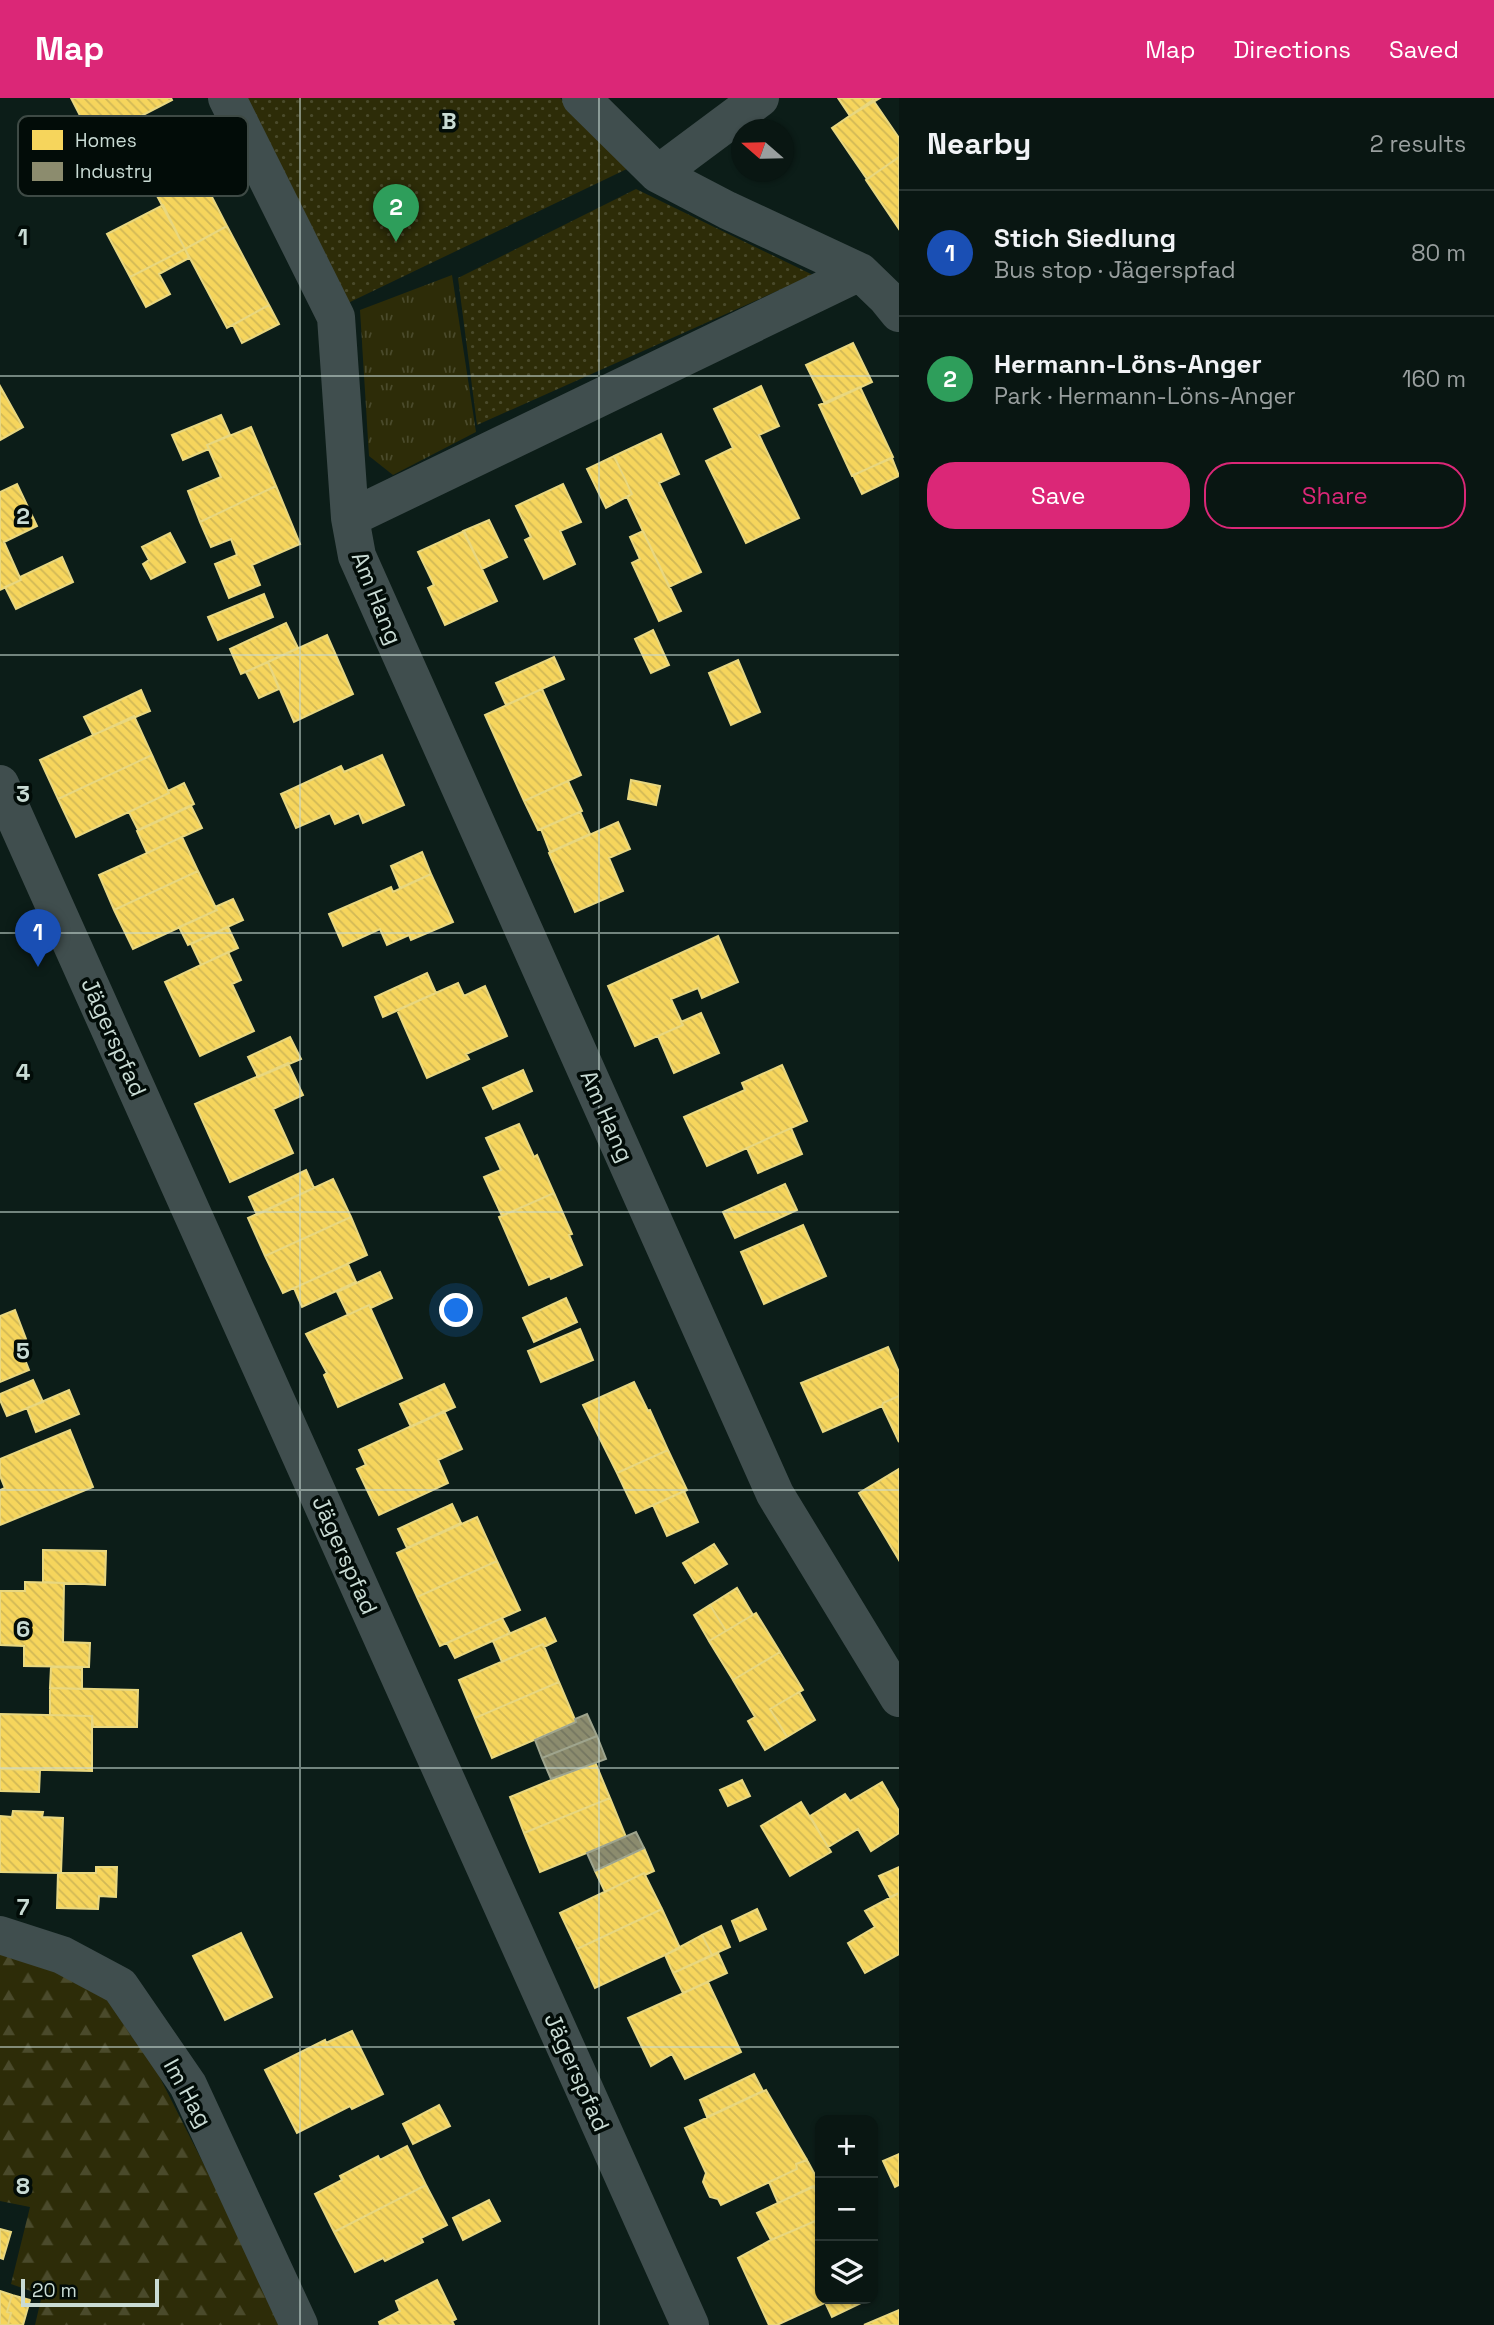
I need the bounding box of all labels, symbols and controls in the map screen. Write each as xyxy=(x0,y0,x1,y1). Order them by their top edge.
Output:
text: Map xyxy=(35,28,104,70)
text: Map xyxy=(1145,34,1195,65)
text: Directions xyxy=(1233,34,1351,65)
text: Saved xyxy=(1389,34,1459,65)
text: B xyxy=(441,106,457,136)
legend xyxy=(18,116,248,196)
north arrow xyxy=(731,119,794,182)
text: Nearby xyxy=(927,124,1031,163)
text: Homes xyxy=(75,128,137,153)
text: 2 results xyxy=(1370,129,1466,159)
text: Industry xyxy=(75,159,152,184)
pin: 2 xyxy=(373,184,419,242)
text: Stich Siedlung xyxy=(994,221,1176,255)
text: 1 xyxy=(18,222,28,252)
text: 1 xyxy=(945,238,955,268)
text: 80 m xyxy=(1411,238,1466,268)
text: Bus stop · Jägerspfad xyxy=(994,255,1235,285)
text: Hermann-Löns-Anger xyxy=(994,347,1262,381)
text: 2 xyxy=(943,364,957,394)
text: 160 m xyxy=(1402,364,1466,394)
text: Park · Hermann-Löns-Anger xyxy=(994,381,1296,411)
button: Save xyxy=(927,462,1190,529)
button: Share xyxy=(1204,462,1466,529)
text: 2 xyxy=(16,501,30,531)
street label: Am Hang xyxy=(345,547,409,649)
text: 3 xyxy=(16,779,30,809)
pin: 1 xyxy=(15,909,61,967)
street label: Jägerspfad xyxy=(74,973,154,1101)
text: 4 xyxy=(16,1057,31,1087)
street label: Am Hang xyxy=(573,1065,641,1167)
your location xyxy=(439,1293,473,1327)
text: 5 xyxy=(16,1336,30,1366)
street label: Jägerspfad xyxy=(305,1491,385,1619)
text: 6 xyxy=(16,1614,30,1644)
text: 7 xyxy=(17,1892,30,1922)
street label: Jägerspfad xyxy=(537,2008,617,2136)
street label: Im Hag xyxy=(157,2053,219,2133)
map controls xyxy=(815,2115,878,2304)
button: + xyxy=(815,2115,878,2178)
text: 8 xyxy=(16,2171,30,2201)
button: − xyxy=(815,2178,878,2241)
button: layers xyxy=(815,2241,878,2304)
scale bar xyxy=(21,2276,159,2308)
text: 20 m xyxy=(32,2278,77,2303)

